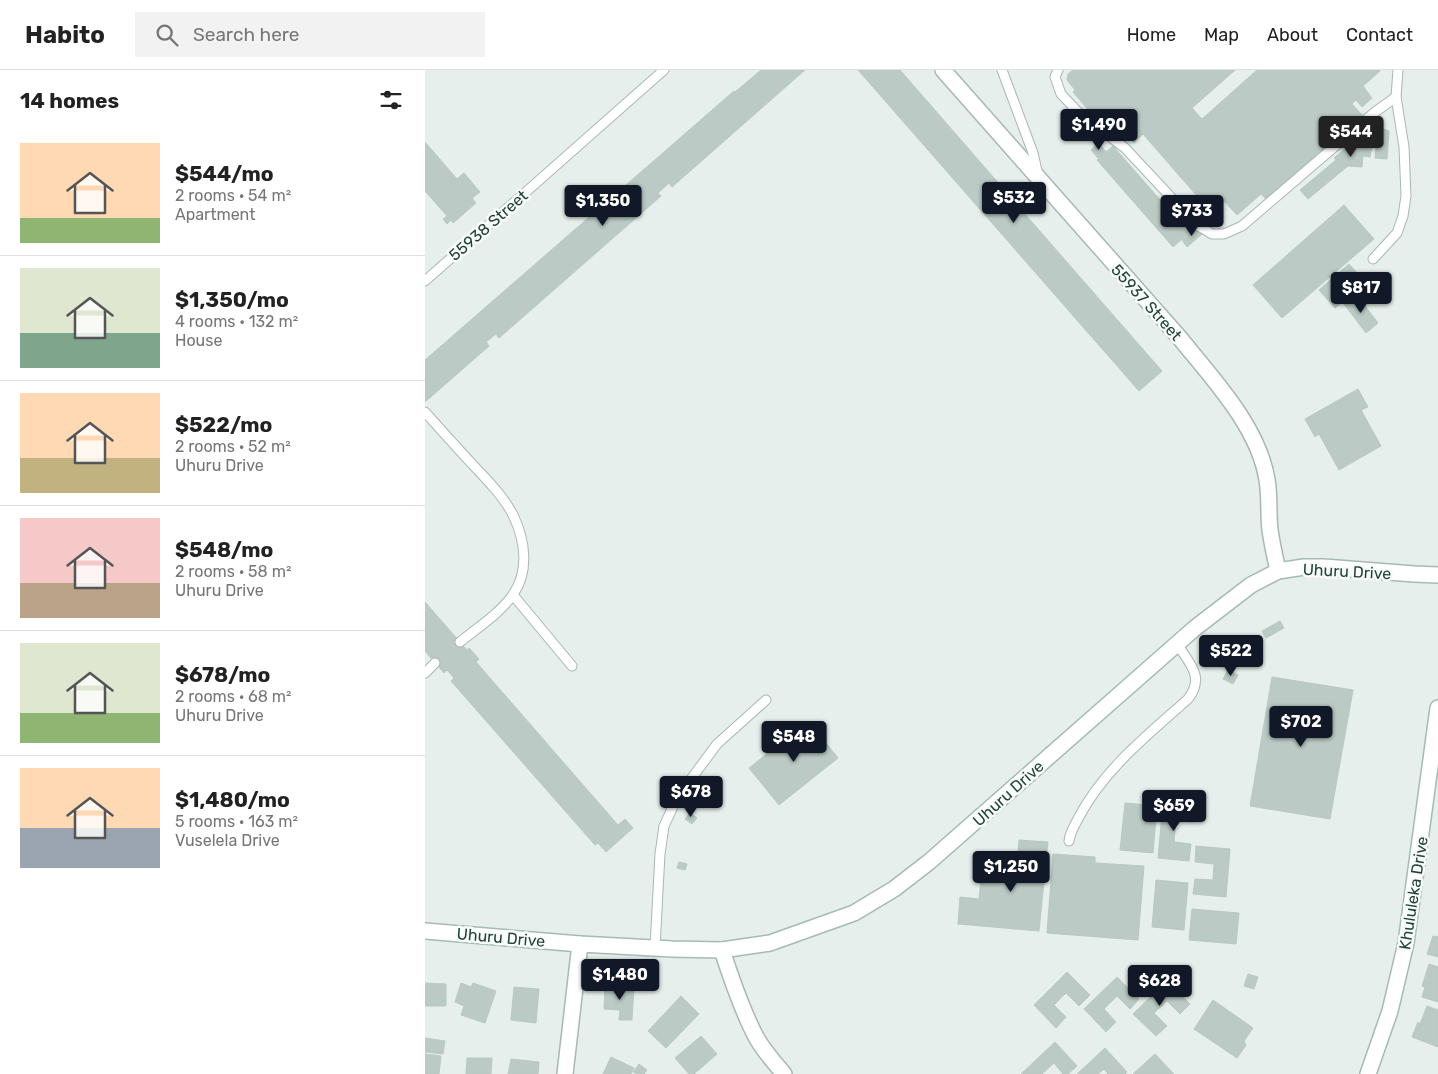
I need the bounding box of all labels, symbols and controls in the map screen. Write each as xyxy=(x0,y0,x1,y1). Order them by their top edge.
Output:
search box xyxy=(135,12,485,57)
text: Habito xyxy=(25,21,105,49)
icon: search xyxy=(153,21,181,49)
text: Search here xyxy=(193,23,300,46)
text: Home xyxy=(1127,24,1176,46)
text: Map xyxy=(1204,24,1239,46)
text: About xyxy=(1267,24,1318,46)
text: Contact xyxy=(1346,24,1413,46)
icon: filters xyxy=(377,86,405,114)
text: 14 homes xyxy=(20,88,119,113)
pin: $1,490 xyxy=(1058,108,1140,151)
text: $1,490 xyxy=(1072,115,1126,134)
pin: $544 xyxy=(1321,116,1381,158)
text: $544 xyxy=(1330,122,1372,141)
text: $544/mo xyxy=(175,161,274,186)
icon: home xyxy=(60,163,120,223)
pin: $532 xyxy=(984,182,1044,224)
pin: $1,350 xyxy=(562,184,644,227)
text: 2 rooms · 54 m² xyxy=(175,186,291,205)
street label: 55938 Street xyxy=(445,186,532,265)
text: $532 xyxy=(993,188,1035,207)
text: $1,350 xyxy=(576,191,630,210)
pin: $733 xyxy=(1162,194,1222,237)
text: $733 xyxy=(1172,201,1212,220)
text: Apartment xyxy=(175,205,255,224)
street label: 55937 Street xyxy=(1107,260,1186,344)
pin: $817 xyxy=(1331,272,1391,314)
text: $817 xyxy=(1342,278,1380,297)
text: $1,350/mo xyxy=(175,287,289,312)
icon: home xyxy=(60,288,120,348)
text: 4 rooms · 132 m² xyxy=(175,312,298,331)
text: House xyxy=(175,331,222,350)
text: $522/mo xyxy=(175,412,272,437)
icon: home xyxy=(60,413,120,473)
text: 2 rooms · 52 m² xyxy=(175,437,291,456)
text: Uhuru Drive xyxy=(175,456,264,475)
text: $548/mo xyxy=(175,537,273,562)
icon: home xyxy=(60,538,120,598)
street label: Uhuru Drive xyxy=(1302,560,1392,583)
text: 2 rooms · 58 m² xyxy=(175,562,291,581)
text: Uhuru Drive xyxy=(175,581,264,600)
pin: $522 xyxy=(1201,634,1261,677)
text: $522 xyxy=(1210,641,1252,660)
text: $678/mo xyxy=(175,662,270,687)
icon: home xyxy=(60,663,120,723)
text: 2 rooms · 68 m² xyxy=(175,687,292,706)
text: Uhuru Drive xyxy=(175,706,264,725)
pin: $702 xyxy=(1271,706,1331,748)
text: $702 xyxy=(1280,712,1322,731)
pin: $548 xyxy=(764,720,824,763)
text: $548 xyxy=(773,727,815,746)
street label: Uhuru Drive xyxy=(969,757,1048,830)
pin: $678 xyxy=(661,776,721,818)
text: $678 xyxy=(671,782,711,801)
text: $1,480/mo xyxy=(175,787,290,812)
icon: home xyxy=(60,788,120,848)
pin: $659 xyxy=(1144,790,1204,832)
text: $659 xyxy=(1153,796,1195,815)
text: 5 rooms · 163 m² xyxy=(175,812,298,831)
text: Vuselela Drive xyxy=(175,831,280,850)
street label: Khululeka Drive xyxy=(1395,835,1432,951)
pin: $1,250 xyxy=(970,850,1052,893)
text: $1,250 xyxy=(984,857,1038,876)
street label: Uhuru Drive xyxy=(456,924,546,951)
pin: $1,480 xyxy=(579,958,661,1001)
pin: $628 xyxy=(1130,964,1190,1007)
text: $1,480 xyxy=(592,965,648,984)
text: $628 xyxy=(1139,971,1181,990)

